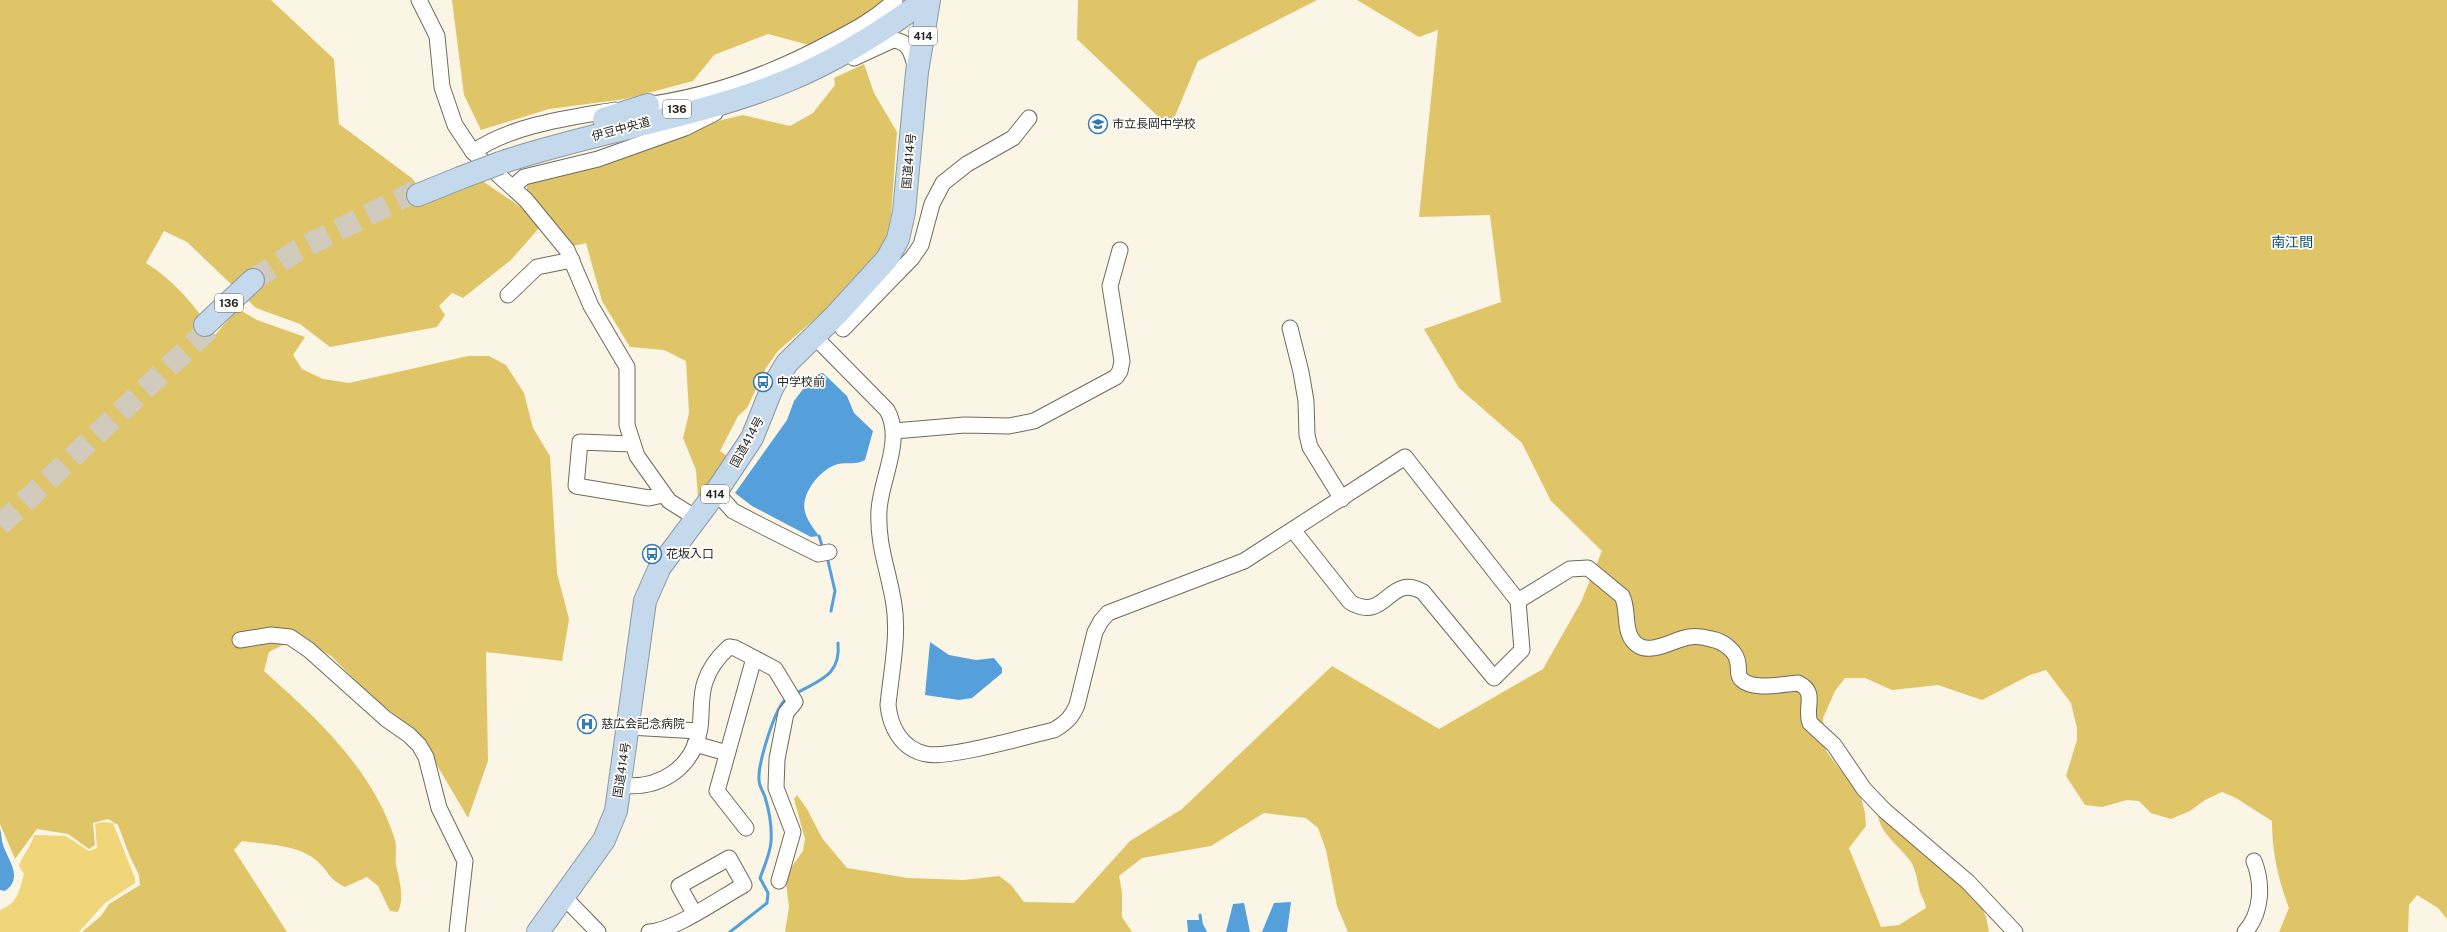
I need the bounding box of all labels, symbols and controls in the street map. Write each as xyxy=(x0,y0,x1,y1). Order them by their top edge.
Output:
road number: 414 xyxy=(909,27,937,45)
road number: 136 xyxy=(663,100,691,118)
school or university icon: 市立長岡中学校 xyxy=(1087,113,1109,135)
street label: 伊豆中央道 xyxy=(590,114,652,144)
place label: 市立長岡中学校 xyxy=(1112,117,1196,131)
street label: 国道414号 xyxy=(900,133,918,189)
district label: 南江間 xyxy=(2271,234,2313,250)
road number: 136 xyxy=(215,294,243,312)
bus stop icon: 中学校前 xyxy=(752,371,774,393)
place label: 中学校前 xyxy=(777,375,825,389)
street label: 国道414号 xyxy=(727,414,767,470)
road number: 414 xyxy=(701,485,729,503)
bus stop icon: 花坂入口 xyxy=(641,543,663,565)
place label: 花坂入口 xyxy=(666,547,714,561)
hospital icon: 慈広会記念病院 xyxy=(576,713,598,735)
place label: 慈広会記念病院 xyxy=(601,717,685,731)
street label: 国道414号 xyxy=(611,741,633,799)

